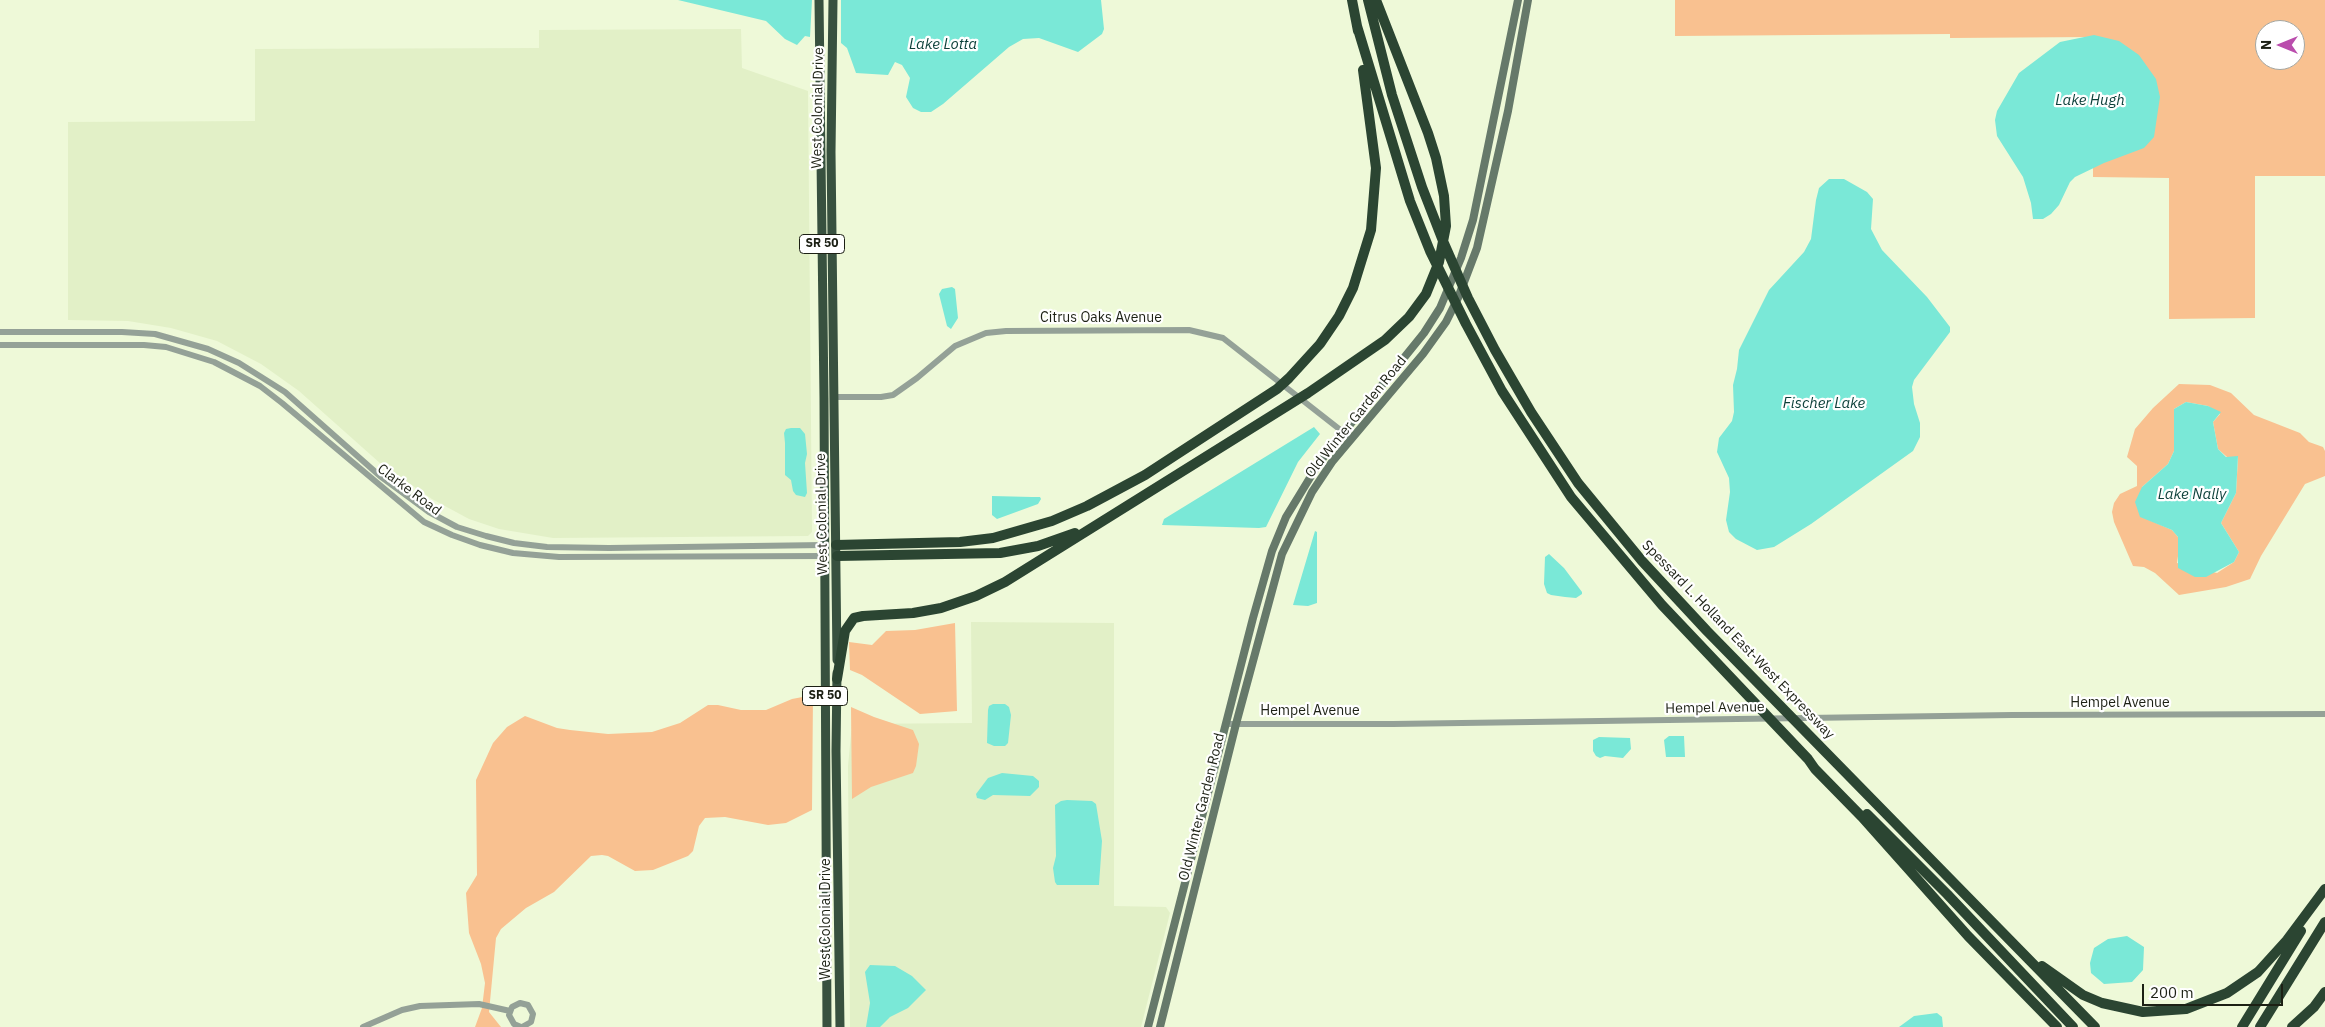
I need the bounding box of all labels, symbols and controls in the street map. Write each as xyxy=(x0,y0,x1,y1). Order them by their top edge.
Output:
north arrow xyxy=(2255,20,2305,70)
water label: Lake Lotta xyxy=(909,36,977,54)
text: N xyxy=(2257,40,2275,50)
street label: West Colonial Drive xyxy=(809,47,827,169)
water label: Lake Hugh xyxy=(2055,92,2125,110)
road number: SR 50 xyxy=(800,234,844,253)
street label: Citrus Oaks Avenue xyxy=(1040,310,1162,326)
street label: Old Winter Garden Road xyxy=(1302,353,1410,481)
water label: Fischer Lake xyxy=(1783,395,1865,413)
street label: West Colonial Drive xyxy=(813,453,831,575)
street label: Clarke Road xyxy=(374,461,444,519)
water label: Lake Nally xyxy=(2158,486,2226,504)
street label: Spessard L. Holland East-West Expressway xyxy=(1638,537,1838,743)
road number: SR 50 xyxy=(802,686,848,706)
street label: Hempel Avenue xyxy=(2070,695,2170,711)
street label: Hempel Avenue xyxy=(1665,699,1765,717)
street label: Hempel Avenue xyxy=(1260,703,1360,719)
street label: Old Winter Garden Road xyxy=(1176,731,1228,883)
street label: West Colonial Drive xyxy=(818,858,834,980)
scale bar xyxy=(2145,974,2286,1006)
text: 200 m xyxy=(2150,983,2194,1002)

